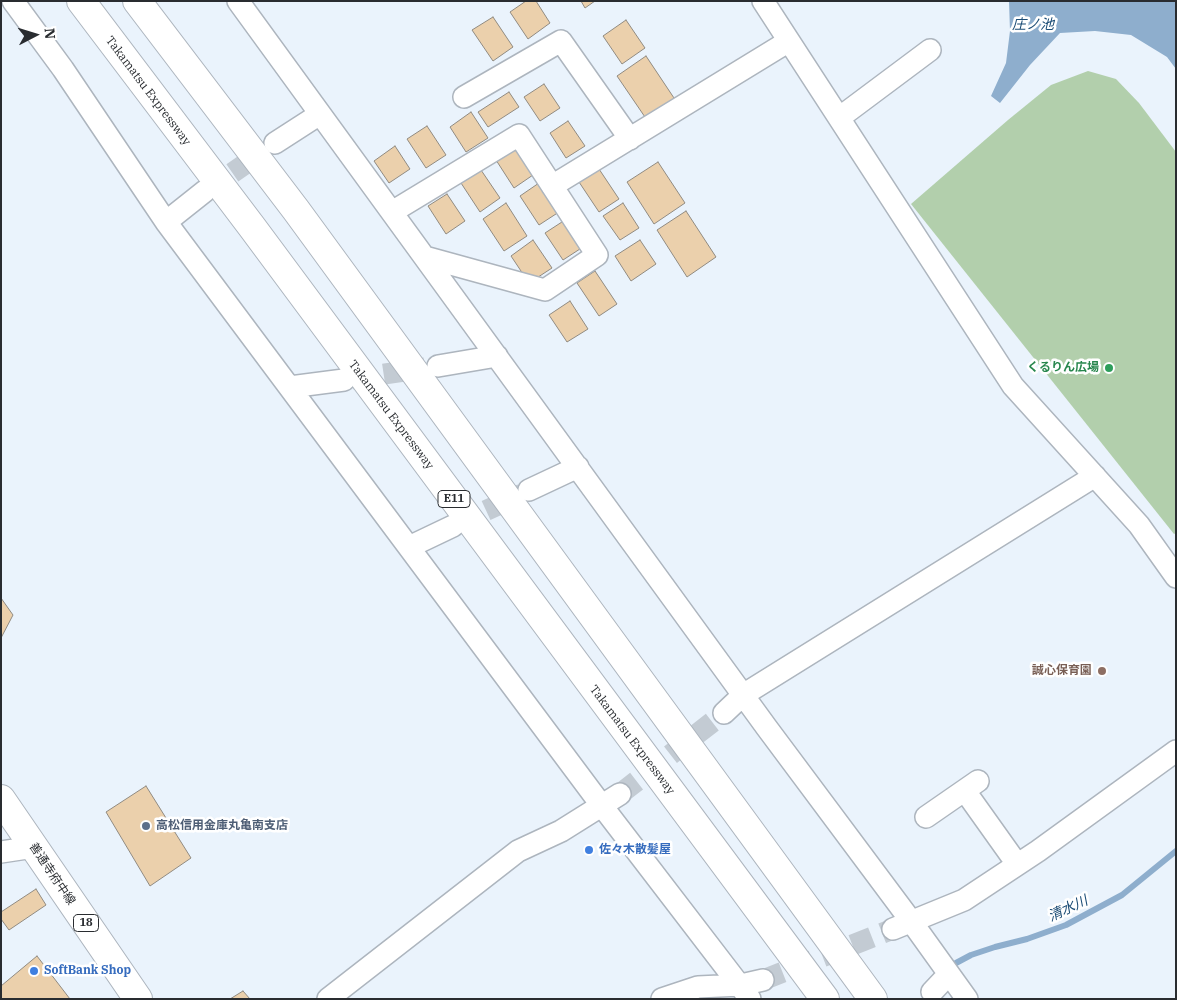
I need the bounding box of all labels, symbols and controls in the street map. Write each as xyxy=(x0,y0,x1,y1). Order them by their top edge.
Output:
north arrow xyxy=(10,10,60,60)
water label: 庄ノ池 xyxy=(1012,17,1054,33)
text: N xyxy=(40,27,59,40)
street label: Takamatsu Expressway xyxy=(102,34,194,148)
street label: Takamatsu Expressway xyxy=(345,358,437,472)
place label: くるりん広場 xyxy=(1027,361,1099,375)
marker: くるりん広場 xyxy=(1103,362,1115,374)
road number: E11 xyxy=(438,490,470,508)
place label: 誠心保育園 xyxy=(1032,664,1092,678)
marker: 誠心保育園 xyxy=(1096,665,1108,677)
street label: Takamatsu Expressway xyxy=(586,683,678,797)
place label: 高松信用金庫丸亀南支店 xyxy=(156,819,288,833)
marker: 高松信用金庫丸亀南支店 xyxy=(140,820,152,832)
street label: 善通寺府中線 xyxy=(26,840,78,908)
place label: 佐々木散髪屋 xyxy=(599,843,671,857)
marker: 佐々木散髪屋 xyxy=(583,844,595,856)
water label: 清水川 xyxy=(1045,893,1091,925)
road number: 18 xyxy=(74,914,98,931)
place label: SoftBank Shop xyxy=(44,964,131,978)
marker: SoftBank Shop xyxy=(28,965,40,977)

